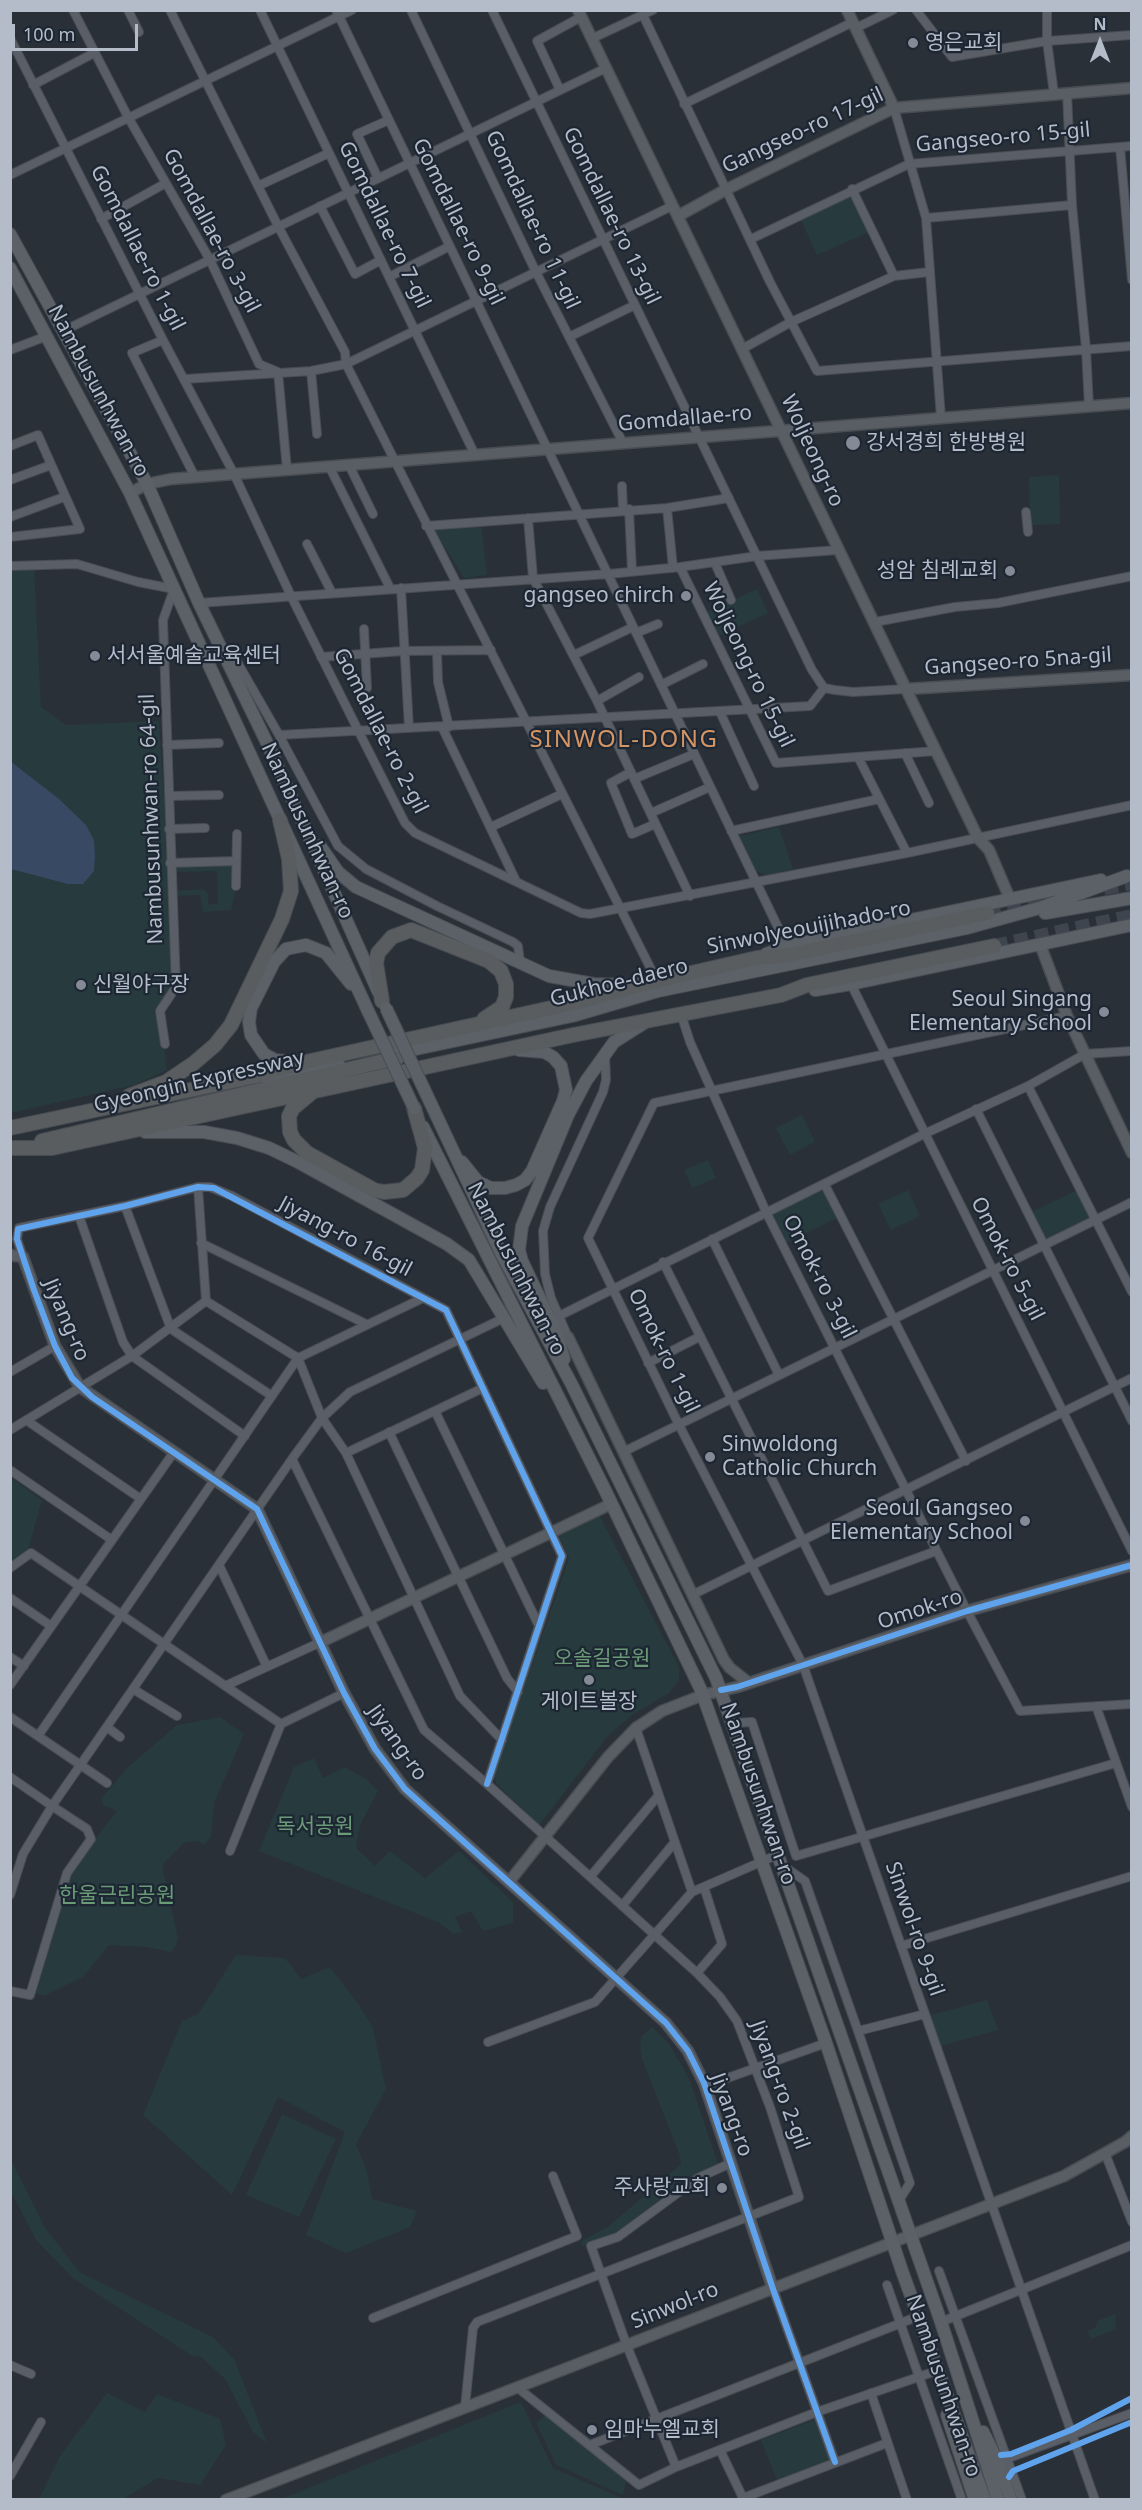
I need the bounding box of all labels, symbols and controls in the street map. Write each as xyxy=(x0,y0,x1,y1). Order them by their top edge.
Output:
scale bar xyxy=(15,12,141,50)
north arrow xyxy=(1070,12,1130,72)
text: N xyxy=(1093,13,1107,35)
text: 100 m xyxy=(23,22,75,46)
place label: 영은교회 xyxy=(925,30,1002,56)
marker: 영은교회 xyxy=(906,36,920,50)
street label: Gangseo-ro 17-gil xyxy=(718,83,888,179)
street label: Gangseo-ro 15-gil xyxy=(915,118,1091,158)
street label: Gomdallae-ro 13-gil xyxy=(557,123,665,309)
street label: Gomdallae-ro 11-gil xyxy=(479,127,585,313)
street label: Gomdallae-ro 9-gil xyxy=(407,134,509,310)
street label: Gomdallae-ro 7-gil xyxy=(333,137,435,313)
street label: Gomdallae-ro 3-gil xyxy=(157,145,265,317)
street label: Gomdallae-ro 1-gil xyxy=(84,161,190,335)
street label: Nambusunhwan-ro xyxy=(42,301,154,481)
street label: Woljeong-ro xyxy=(775,391,849,511)
street label: Gomdallae-ro xyxy=(617,401,753,437)
place label: 강서경희 한방병원 xyxy=(866,430,1026,456)
marker: 강서경희 한방병원 xyxy=(844,434,862,452)
place label: 성암 침례교회 xyxy=(877,558,998,584)
marker: 성암 침례교회 xyxy=(1003,564,1017,578)
street label: Woljeong-ro 15-gil xyxy=(697,578,799,752)
place label: gangseo chirch xyxy=(524,583,674,609)
marker: gangseo chirch xyxy=(679,589,693,603)
place label: 서서울예술교육센터 xyxy=(107,643,281,669)
street label: Gangseo-ro 5na-gil xyxy=(923,643,1113,681)
street label: Gomdallae-ro 2-gil xyxy=(327,644,433,818)
marker: 서서울예술교육센터 xyxy=(88,649,102,663)
street label: Nambusunhwan-ro 64-gil xyxy=(135,693,169,945)
district label: SINWOL-DONG xyxy=(529,726,719,754)
street label: Nambusunhwan-ro xyxy=(255,739,359,923)
street label: Sinwolyeouijihado-ro xyxy=(705,896,913,960)
street label: Gukhoe-daero xyxy=(547,954,691,1012)
place label: 신월야구장 xyxy=(93,972,190,998)
marker: 신월야구장 xyxy=(74,978,88,992)
place label: Seoul Singang Elementary School xyxy=(909,987,1092,1037)
marker: Seoul Singang Elementary School xyxy=(1097,1005,1111,1019)
street label: Gyeongin Expressway xyxy=(91,1046,307,1118)
street label: Nambusunhwan-ro xyxy=(461,1178,571,1360)
street label: Jiyang-ro 16-gil xyxy=(274,1191,416,1283)
street label: Omok-ro 5-gil xyxy=(965,1193,1049,1325)
street label: Omok-ro 3-gil xyxy=(777,1211,861,1343)
street label: Jiyang-ro xyxy=(37,1275,95,1365)
street label: Omok-ro 1-gil xyxy=(622,1285,704,1417)
place label: Sinwoldong Catholic Church xyxy=(722,1432,877,1482)
marker: Sinwoldong Catholic Church xyxy=(703,1450,717,1464)
place label: Seoul Gangseo Elementary School xyxy=(830,1496,1013,1546)
marker: Seoul Gangseo Elementary School xyxy=(1018,1514,1032,1528)
street label: Omok-ro xyxy=(874,1584,966,1636)
park label: 오솔길공원 xyxy=(554,1646,650,1672)
marker: 게이트볼장 xyxy=(582,1673,596,1687)
place label: 게이트볼장 xyxy=(541,1689,637,1715)
street label: Nambusunhwan-ro xyxy=(715,1699,801,1889)
street label: Jiyang-ro xyxy=(362,1700,432,1786)
park label: 독서공원 xyxy=(276,1814,354,1840)
street label: Sinwol-ro 9-gil xyxy=(879,1859,949,1999)
park label: 한울근린공원 xyxy=(59,1883,175,1909)
street label: Jiyang-ro 2-gil xyxy=(744,2017,814,2153)
street label: Jiyang-ro xyxy=(704,2070,758,2160)
place label: 주사랑교회 xyxy=(613,2175,710,2201)
marker: 주사랑교회 xyxy=(715,2181,729,2195)
street label: Sinwol-ro xyxy=(628,2277,722,2335)
street label: Nambusunhwan-ro xyxy=(900,2291,986,2481)
place label: 임마누엘교회 xyxy=(604,2417,720,2443)
marker: 임마누엘교회 xyxy=(585,2423,599,2437)

